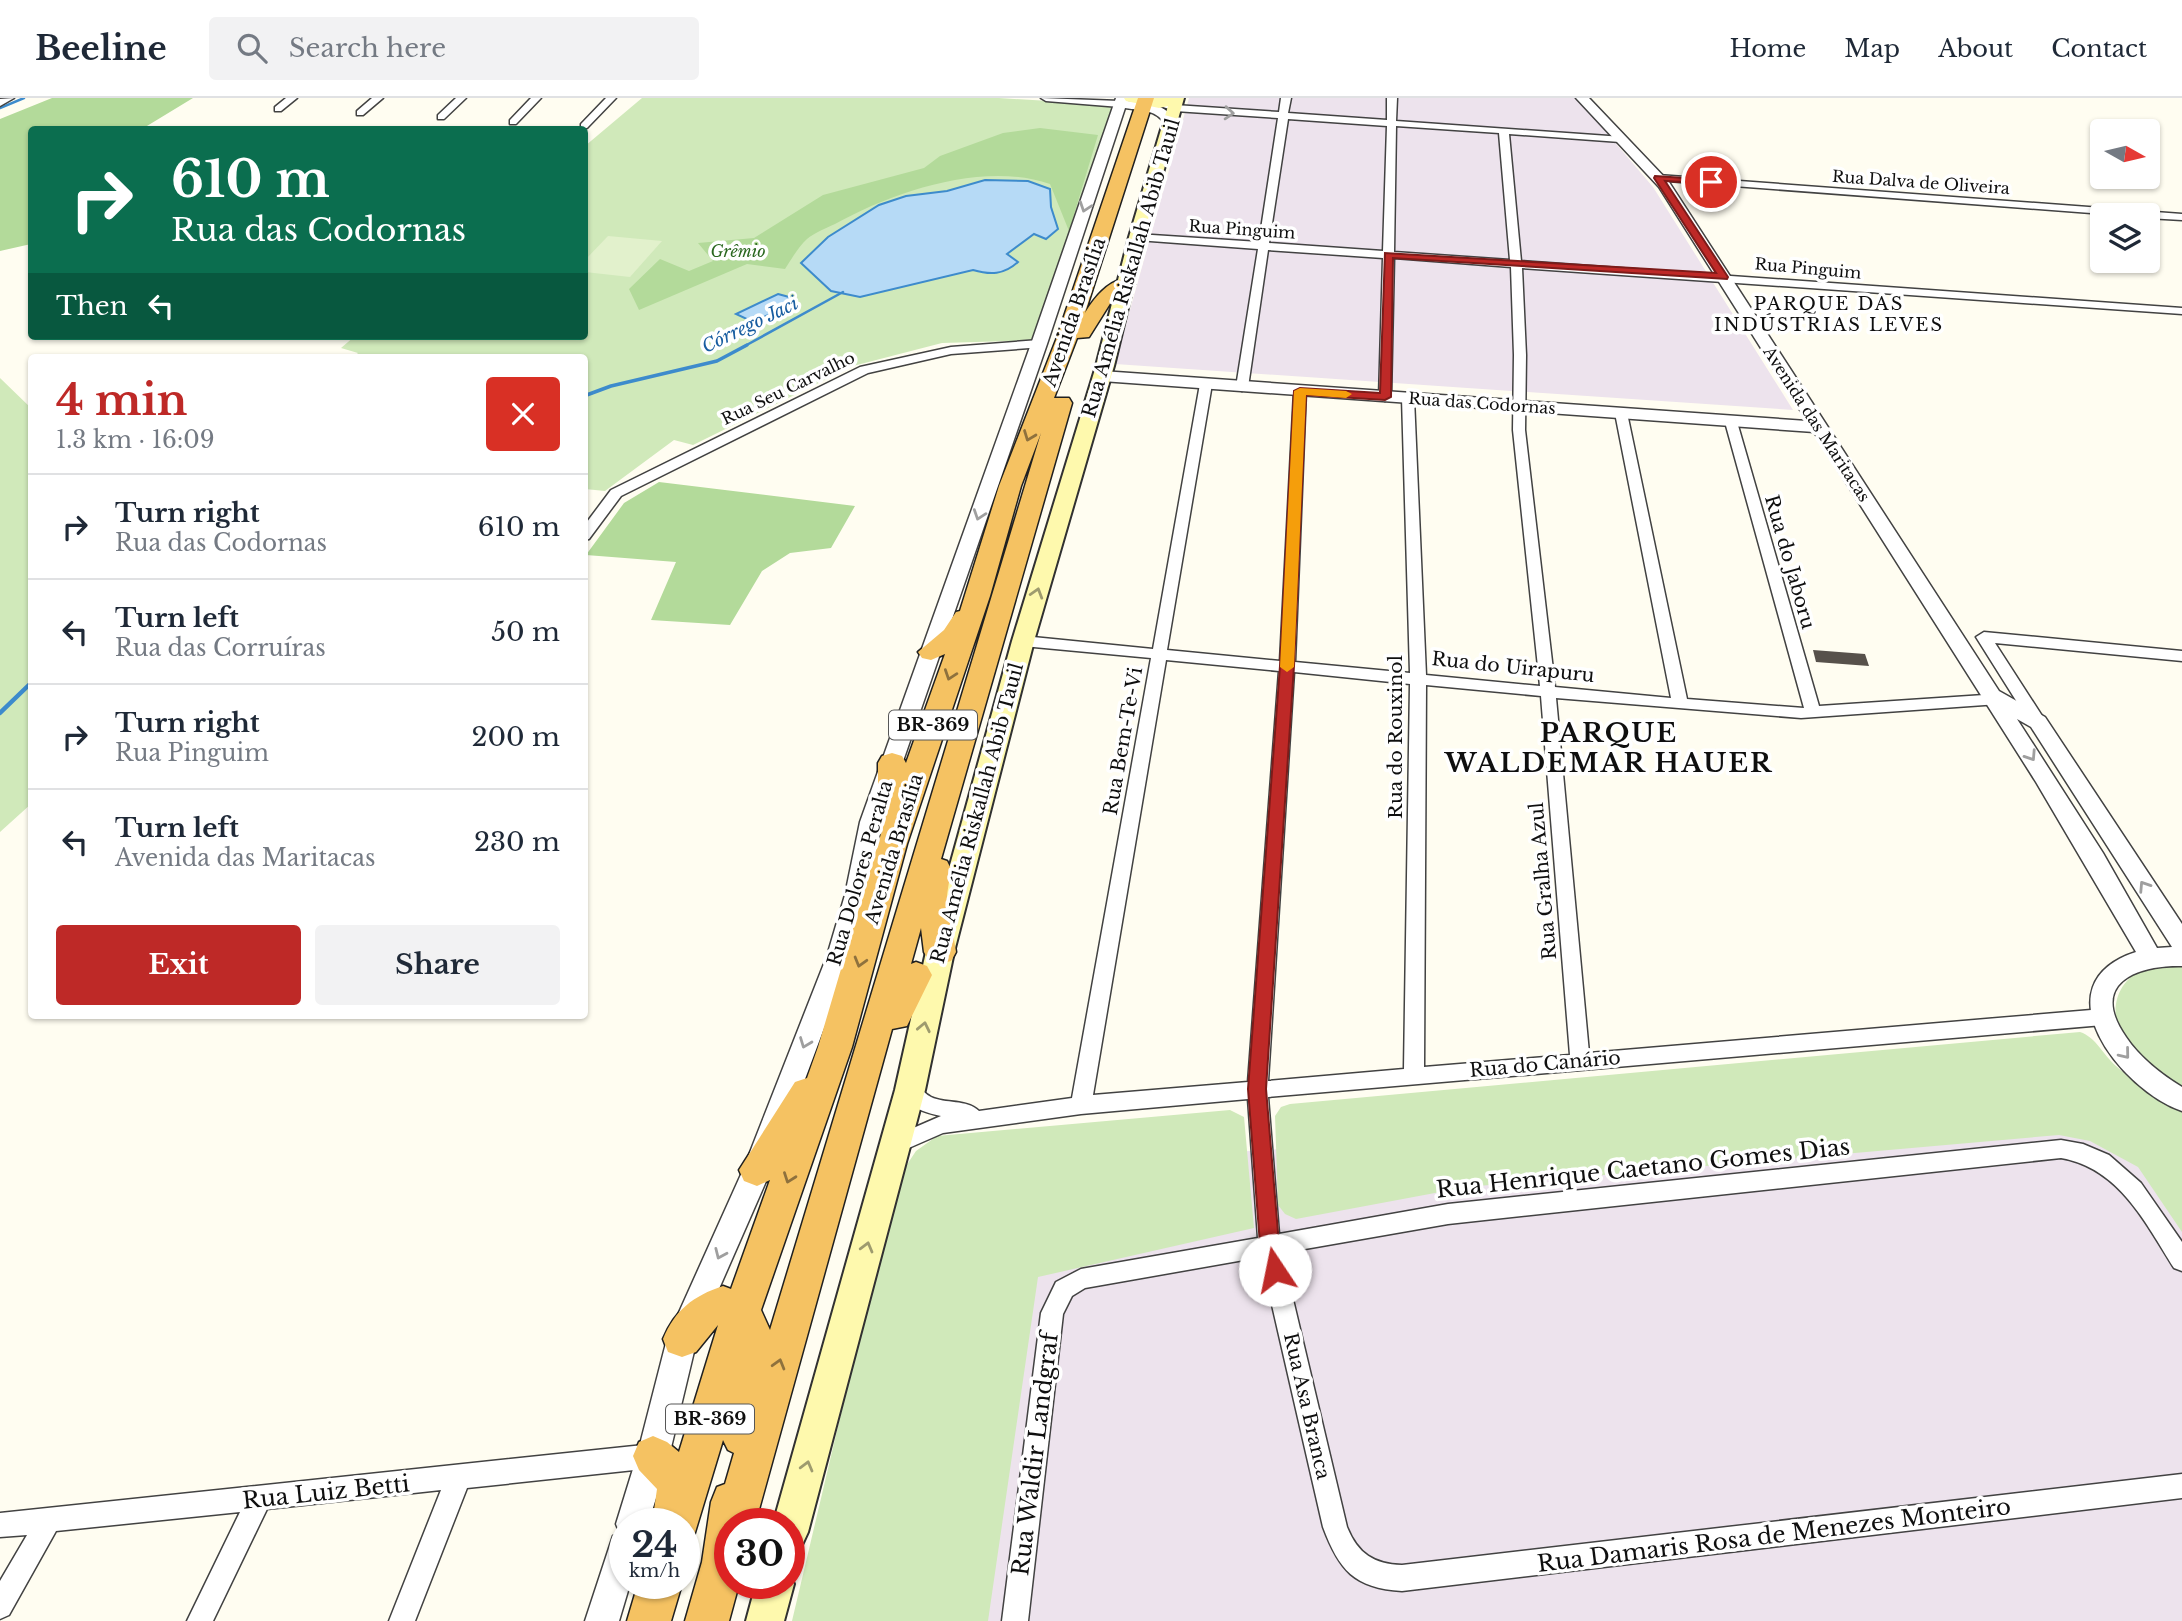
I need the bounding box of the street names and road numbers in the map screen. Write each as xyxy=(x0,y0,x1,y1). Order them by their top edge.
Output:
street label: Rua Amélia Riskallah Abib Tauil xyxy=(1077,116,1185,420)
street label: Rua Dalva de Oliveira xyxy=(1831,166,2011,198)
street label: Rua Pinguim xyxy=(1188,215,1296,243)
street label: Avenida Brasília xyxy=(1037,234,1110,391)
street label: Rua Pinguim xyxy=(1754,253,1862,283)
street label: Avenida das Maritacas xyxy=(1759,342,1875,505)
street label: Rua Seu Carvalho xyxy=(718,347,858,429)
street label: Rua das Codornas xyxy=(1408,388,1556,418)
street label: Rua do Jaboru xyxy=(1760,492,1820,632)
street label: Rua do Uirapuru xyxy=(1430,647,1596,687)
street label: Rua do Rouxinol xyxy=(1384,655,1407,819)
street label: Rua Amélia Riskallah Abib Tauil xyxy=(926,660,1028,966)
street label: Rua Bem-Te-Vi xyxy=(1099,665,1147,817)
road number: BR-369 xyxy=(889,710,977,740)
street label: Avenida Brasília xyxy=(860,770,928,928)
street label: Rua Dolores Peralta xyxy=(822,777,898,968)
street label: Rua Gralha Azul xyxy=(1525,801,1561,961)
street label: Rua do Canário xyxy=(1469,1046,1621,1082)
street label: Rua Henrique Caetano Gomes Dias xyxy=(1435,1132,1851,1204)
street label: Rua Waldir Landgraf xyxy=(1006,1328,1064,1577)
street label: Rua Asa Branca xyxy=(1279,1330,1335,1482)
road number: BR-369 xyxy=(666,1404,754,1434)
street label: Rua Luiz Betti xyxy=(241,1469,411,1515)
street label: Rua Damaris Rosa de Menezes Monteiro xyxy=(1536,1492,2012,1578)

